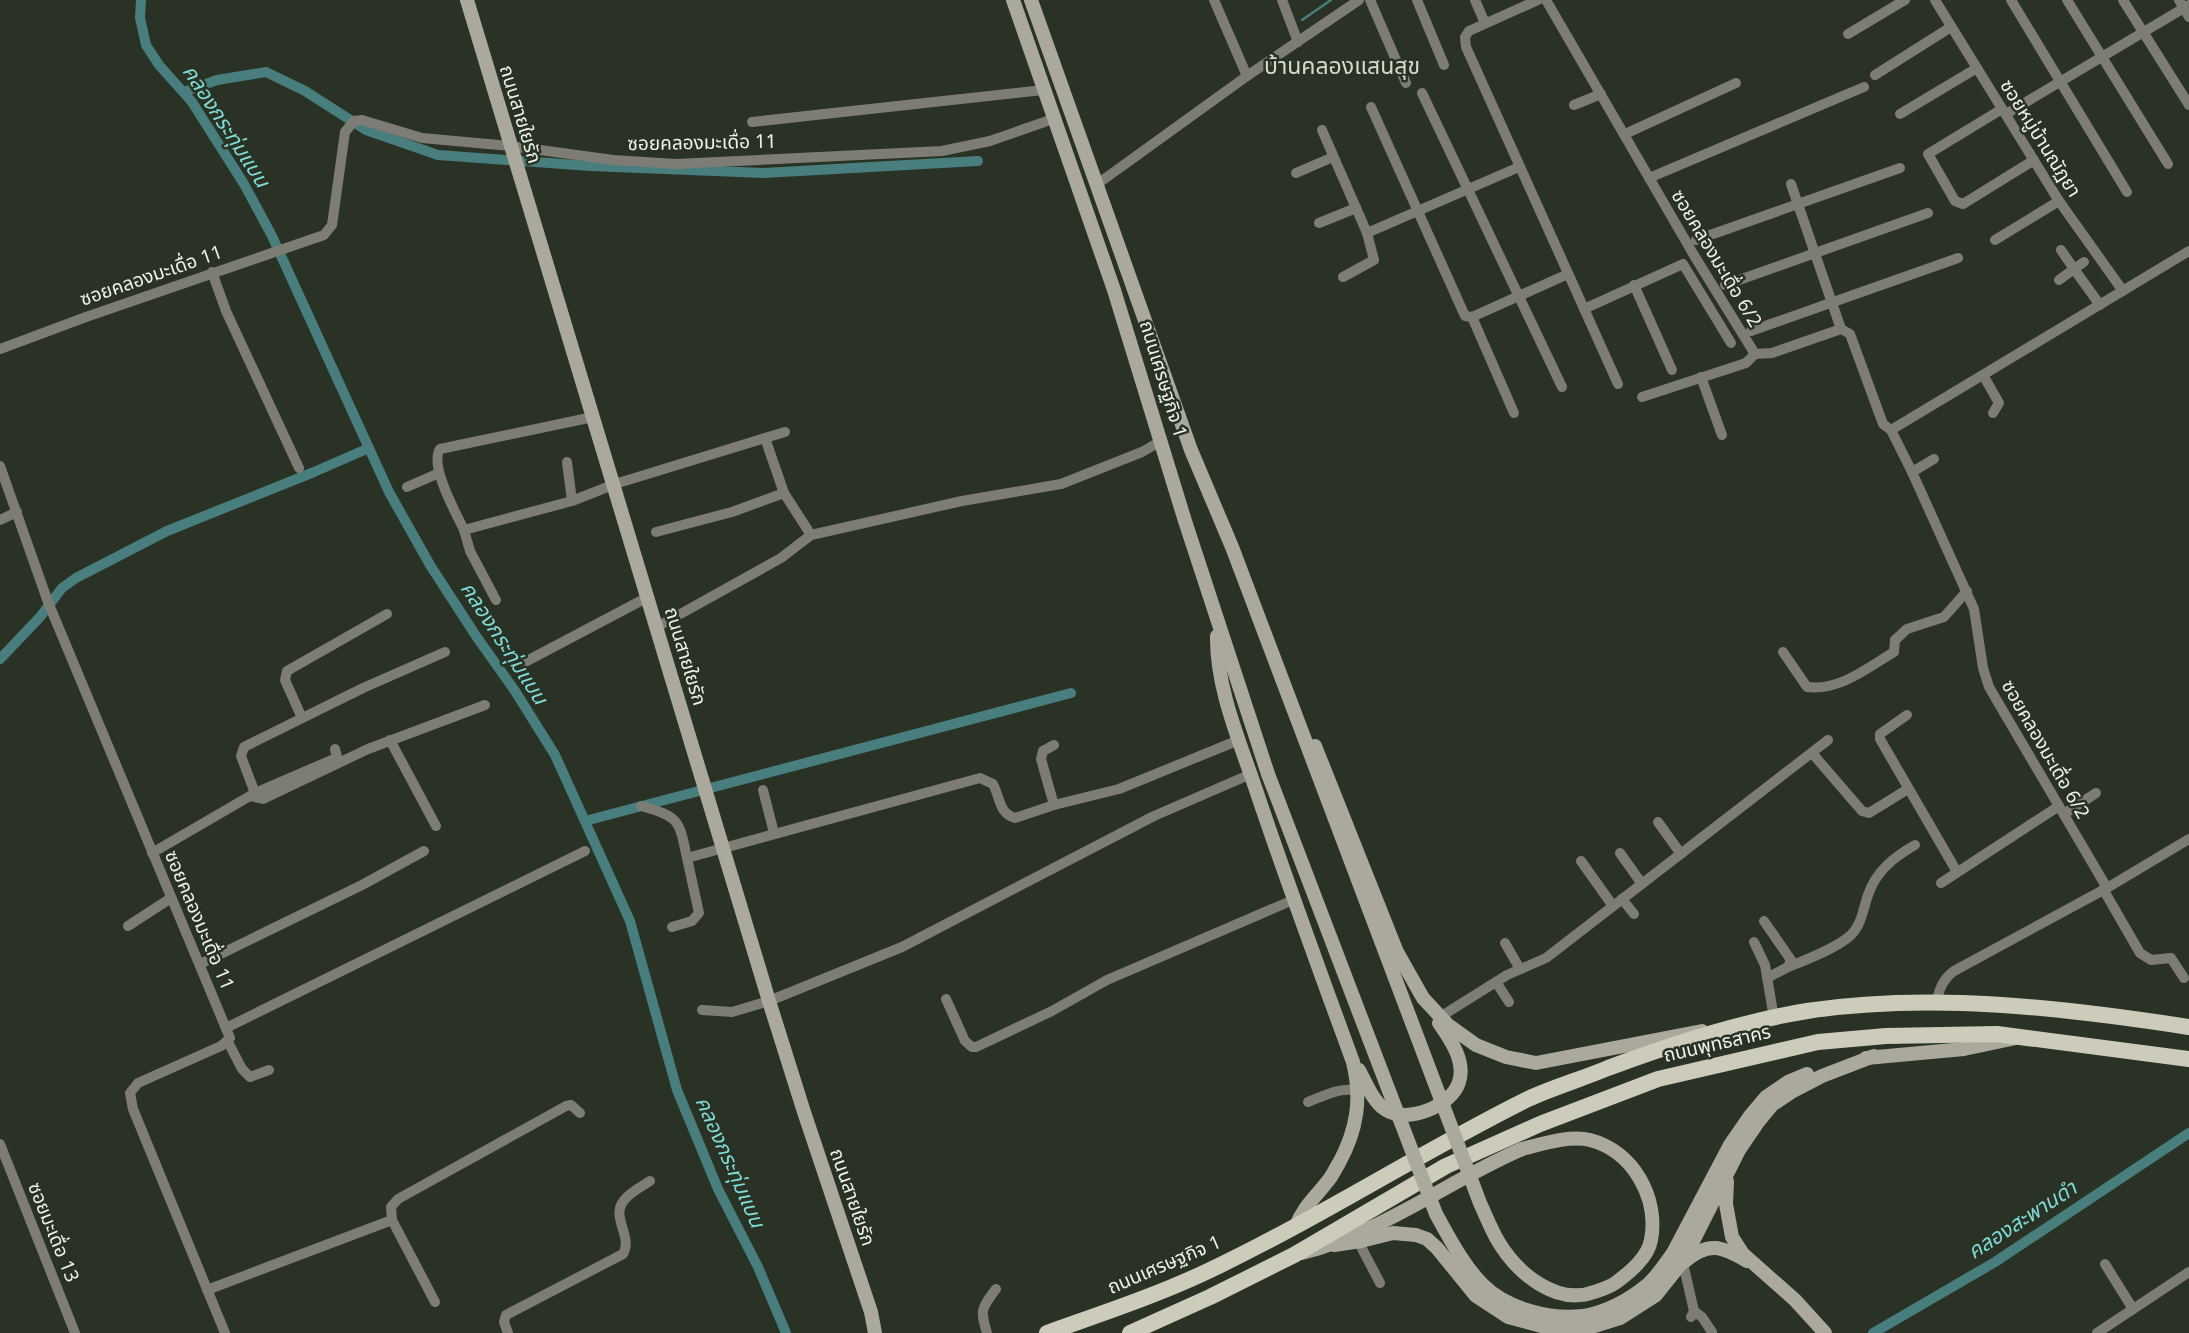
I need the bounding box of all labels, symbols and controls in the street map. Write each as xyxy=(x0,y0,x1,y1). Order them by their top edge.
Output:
district label: บ้านคลองแสนสุข xyxy=(1264,49,1420,81)
water label: คลองกระทุ่มแบน xyxy=(177,59,278,193)
street label: ถนนสายใยรัก xyxy=(494,62,548,166)
street label: ซอยหมู่บ้านณัฏยา xyxy=(1994,74,2088,202)
street label: ซอยคลองมะเดื่อ 11 xyxy=(627,128,777,156)
street label: ซอยคลองมะเดื่อ 6/2 xyxy=(1666,184,1768,332)
street label: ซอยคลองมะเดื่อ 11 xyxy=(76,238,226,312)
street label: ถนนเศรษฐกิจ 1 xyxy=(1134,317,1194,441)
water label: คลองกระทุ่มแบน xyxy=(455,576,556,710)
street label: ถนนสายใยรัก xyxy=(659,604,713,708)
street label: ซอยคลองมะเดื่อ 6/2 xyxy=(1996,675,2096,823)
street label: ซอยคลองมะเดื่อ 11 xyxy=(159,846,241,994)
street label: ถนนพุทธสาคร xyxy=(1661,1018,1773,1068)
water label: คลองกระทุ่มแบน xyxy=(689,1091,773,1233)
street label: ถนนสายใยรัก xyxy=(824,1145,882,1249)
water label: คลองสะพานดำ xyxy=(1961,1173,2083,1265)
street label: ซอยมะเดื่อ 13 xyxy=(22,1178,86,1286)
street label: ถนนเศรษฐกิจ 1 xyxy=(1103,1228,1225,1300)

